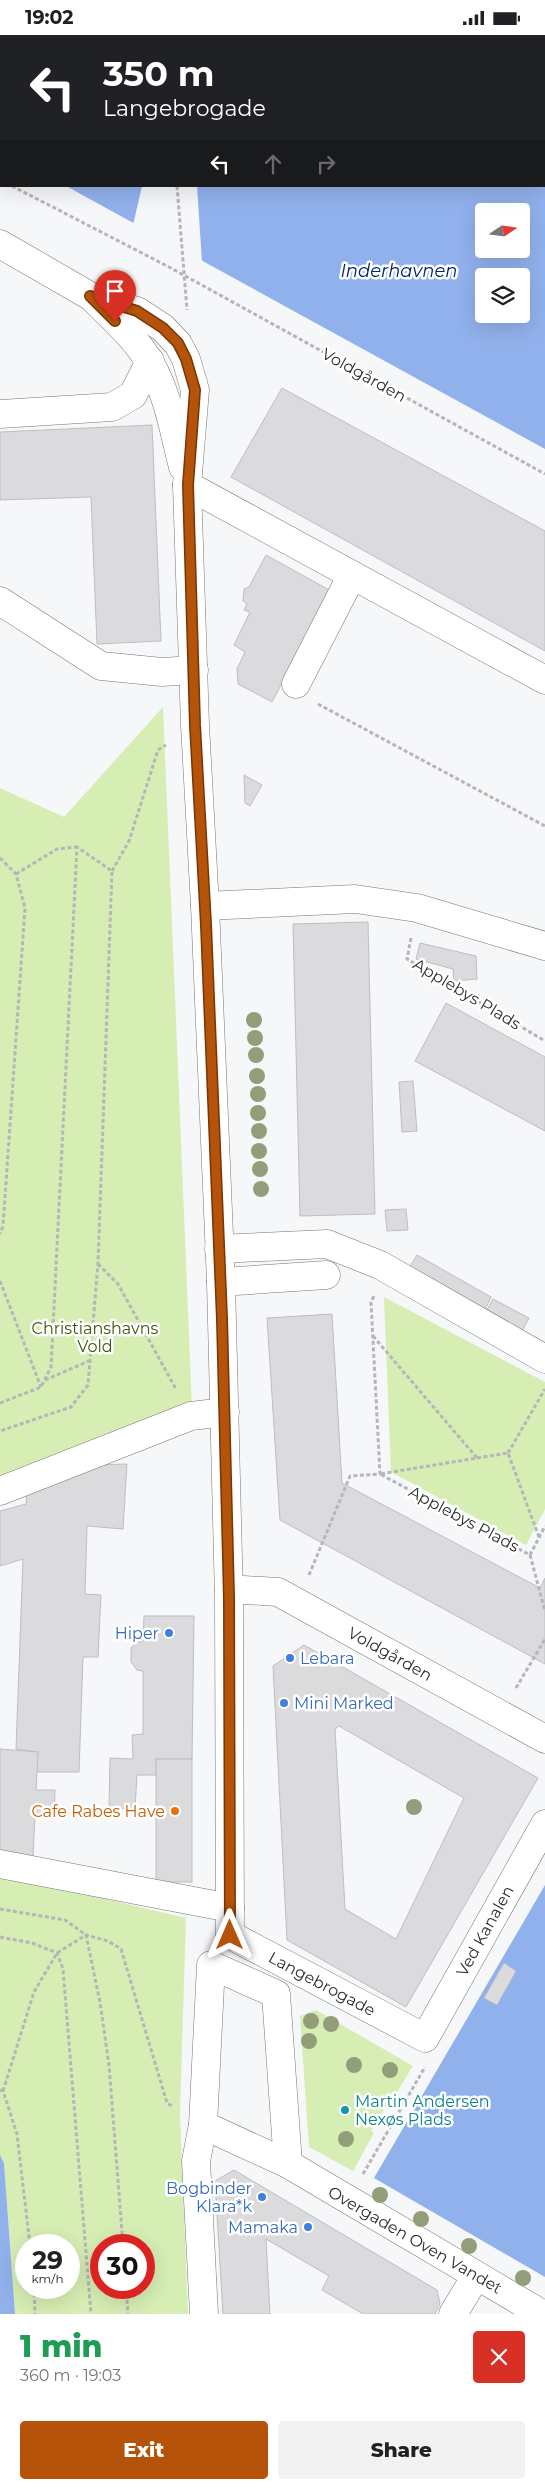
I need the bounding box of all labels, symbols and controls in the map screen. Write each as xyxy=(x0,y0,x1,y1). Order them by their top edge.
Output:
text: 19:02 xyxy=(25,6,74,29)
text: 350 m xyxy=(103,52,215,95)
icon: left xyxy=(20,55,85,120)
text: Langebrogade xyxy=(103,95,266,122)
icon: left xyxy=(206,150,234,178)
icon: ahead xyxy=(259,150,287,178)
icon: right xyxy=(312,150,340,178)
north arrow xyxy=(475,203,530,257)
map controls xyxy=(475,203,530,323)
water label: Inderhavnen xyxy=(340,260,458,282)
button: layers xyxy=(475,268,530,323)
pin xyxy=(94,270,136,321)
icon: arrive xyxy=(101,277,129,305)
street label: Voldgården xyxy=(319,344,409,406)
street label: Applebys Plads xyxy=(410,954,524,1034)
park label: Christianshavns Vold xyxy=(32,1319,159,1356)
street label: Applebys Plads xyxy=(406,1482,523,1556)
street label: Voldgården xyxy=(345,1623,435,1685)
place label: Hiper xyxy=(115,1624,159,1643)
marker: Hiper xyxy=(163,1627,175,1639)
place label: Lebara xyxy=(300,1649,354,1668)
marker: Lebara xyxy=(284,1652,296,1664)
place label: Mini Marked xyxy=(294,1694,394,1713)
marker: Mini Marked xyxy=(278,1697,290,1709)
place label: Cafe Rabes Have xyxy=(31,1802,165,1821)
marker: Cafe Rabes Have xyxy=(169,1805,181,1817)
street label: Ved Kanalen xyxy=(452,1882,518,1980)
position arrow xyxy=(203,1908,255,1960)
street label: Langebrogade xyxy=(265,1948,379,2020)
place label: Martin Andersen Nexøs Plads xyxy=(355,2092,490,2129)
marker: Martin Andersen Nexøs Plads xyxy=(339,2104,351,2116)
place label: Bogbinder Klara*k xyxy=(166,2179,252,2216)
street label: Overgaden Oven Vandet xyxy=(325,2182,506,2298)
marker: Bogbinder Klara*k xyxy=(256,2191,268,2203)
place label: Mamaka xyxy=(228,2218,298,2237)
marker: Mamaka xyxy=(302,2221,314,2233)
speed limit sign: 30 xyxy=(90,2234,155,2299)
text: 29 xyxy=(32,2245,63,2275)
text: km/h xyxy=(31,2271,64,2286)
text: 1 min xyxy=(20,2328,103,2365)
button: close xyxy=(473,2331,525,2383)
text: 360 m · 19:03 xyxy=(20,2366,121,2385)
button: Exit xyxy=(20,2421,268,2479)
button: Share xyxy=(278,2421,525,2479)

